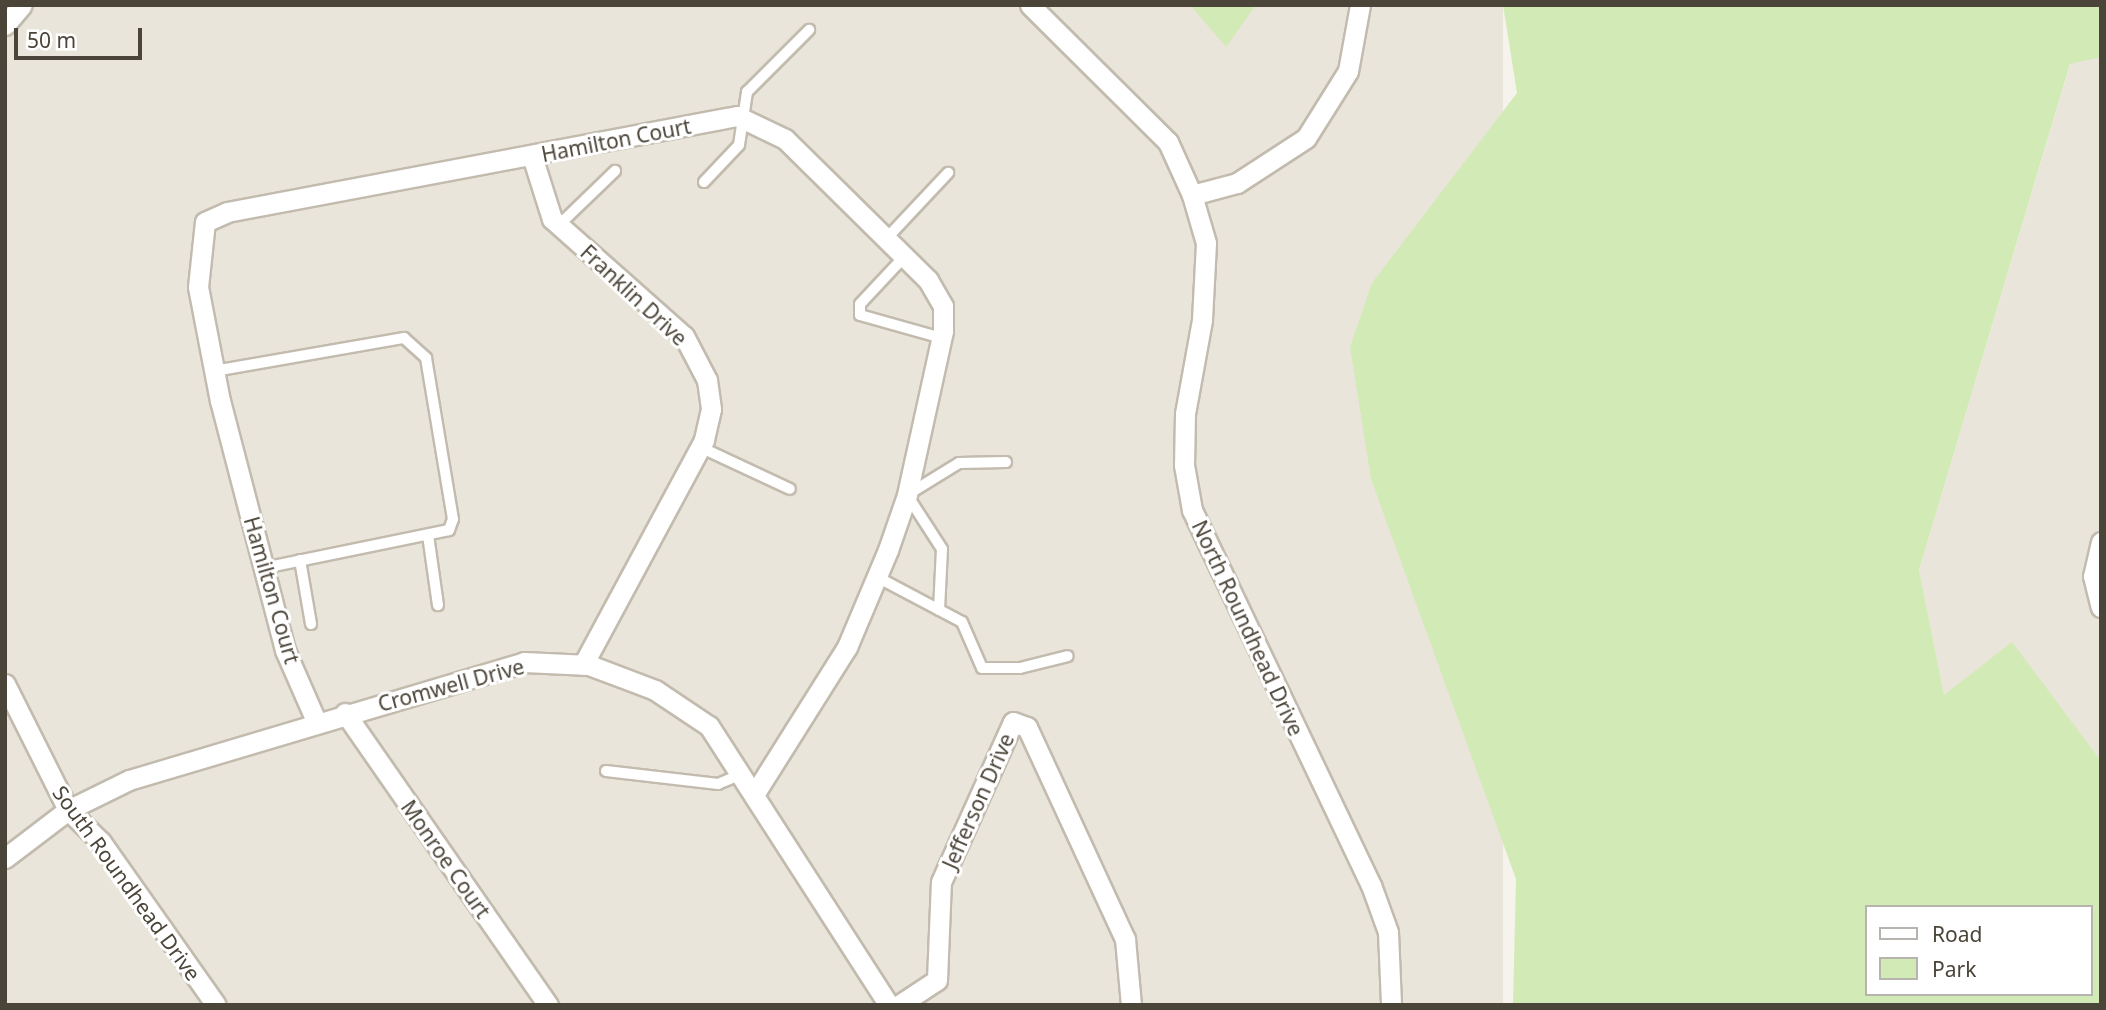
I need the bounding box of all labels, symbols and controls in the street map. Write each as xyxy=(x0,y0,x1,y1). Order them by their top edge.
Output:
scale bar xyxy=(18,14,145,58)
text: 50 m xyxy=(27,26,76,54)
street label: Hamilton Court xyxy=(539,113,693,167)
street label: Franklin Drive xyxy=(576,239,692,351)
street label: Hamilton Court xyxy=(239,514,305,666)
street label: North Roundhead Drive xyxy=(1187,516,1309,740)
street label: Cromwell Drive xyxy=(375,653,527,717)
street label: Jefferson Drive xyxy=(937,729,1019,873)
street label: South Roundhead Drive xyxy=(48,781,206,985)
street label: Monroe Court xyxy=(396,795,496,923)
legend xyxy=(1864,905,2092,996)
text: Road xyxy=(1932,920,1982,948)
text: Park xyxy=(1932,955,1976,983)

